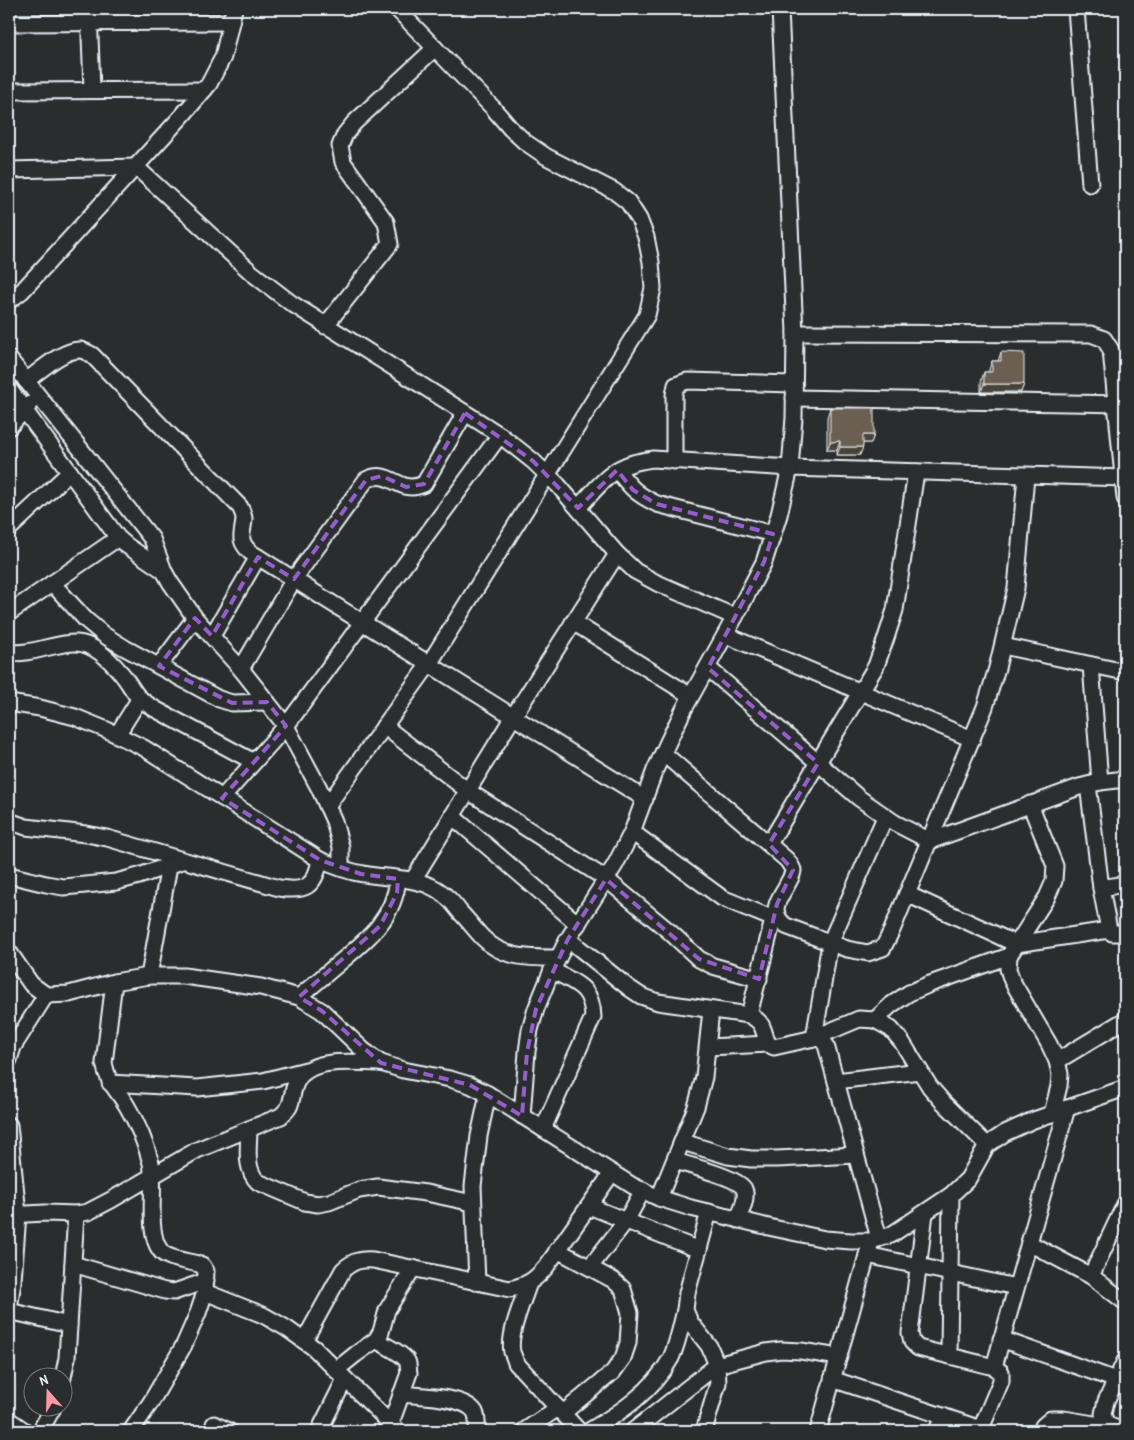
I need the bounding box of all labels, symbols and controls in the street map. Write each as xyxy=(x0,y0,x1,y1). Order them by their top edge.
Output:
north arrow xyxy=(22,1368,72,1418)
text: N xyxy=(37,1369,51,1390)

